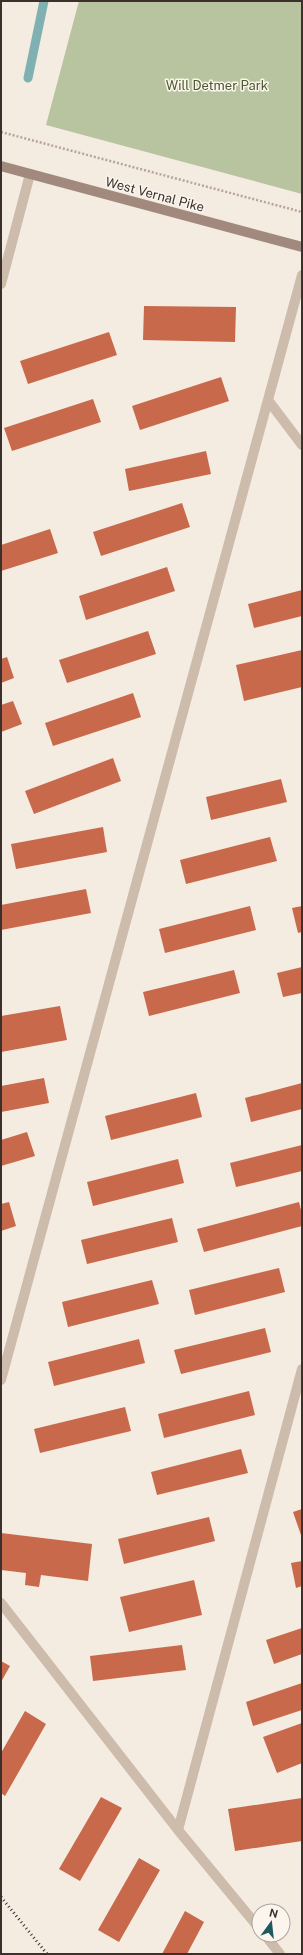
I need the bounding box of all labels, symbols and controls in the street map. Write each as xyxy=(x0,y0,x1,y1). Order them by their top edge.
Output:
park label: Will Detmer Park xyxy=(166,78,268,93)
street label: West Vernal Pike xyxy=(104,174,206,215)
north arrow xyxy=(251,1903,291,1943)
text: N xyxy=(268,1906,279,1920)

